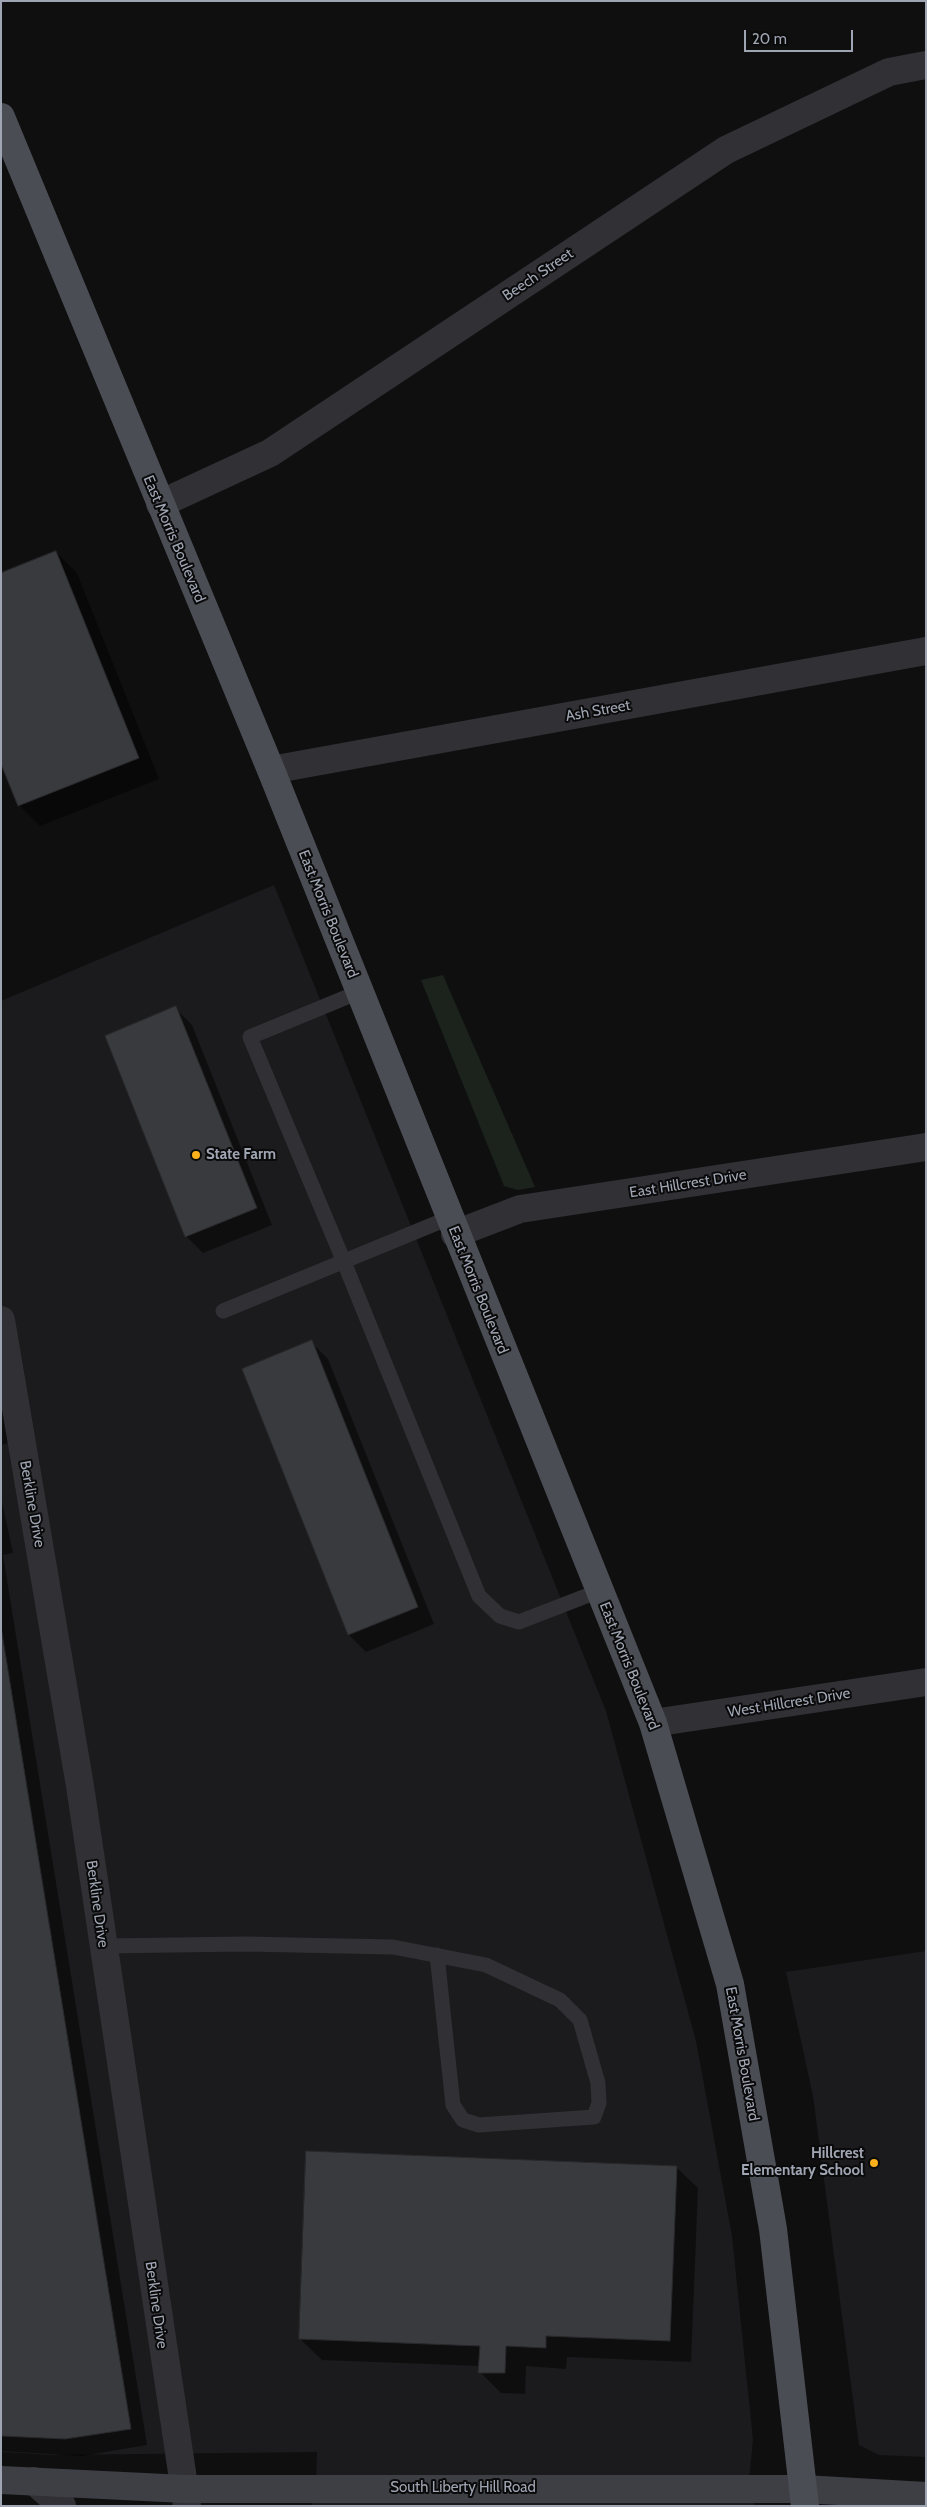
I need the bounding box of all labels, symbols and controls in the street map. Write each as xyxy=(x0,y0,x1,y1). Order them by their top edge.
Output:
scale bar xyxy=(747,20,856,52)
text: 20 m xyxy=(752,30,787,48)
street label: Beech Street xyxy=(499,245,577,305)
street label: East Morris Boulevard xyxy=(139,473,209,605)
street label: Ash Street xyxy=(564,696,632,726)
street label: East Morris Boulevard xyxy=(294,848,362,980)
place label: State Farm xyxy=(206,1146,276,1164)
marker: State Farm xyxy=(190,1149,202,1161)
street label: East Hillcrest Drive xyxy=(628,1166,748,1202)
street label: East Morris Boulevard xyxy=(444,1224,512,1356)
street label: Berkline Drive xyxy=(16,1459,48,1549)
street label: East Morris Boulevard xyxy=(595,1600,663,1732)
street label: West Hillcrest Drive xyxy=(726,1684,852,1722)
street label: Berkline Drive xyxy=(82,1859,112,1949)
street label: East Morris Boulevard xyxy=(721,1985,763,2123)
place label: Hillcrest Elementary School xyxy=(741,2145,864,2180)
marker: Hillcrest Elementary School xyxy=(868,2157,880,2169)
street label: Berkline Drive xyxy=(141,2260,171,2350)
street label: South Liberty Hill Road xyxy=(390,2479,536,2497)

